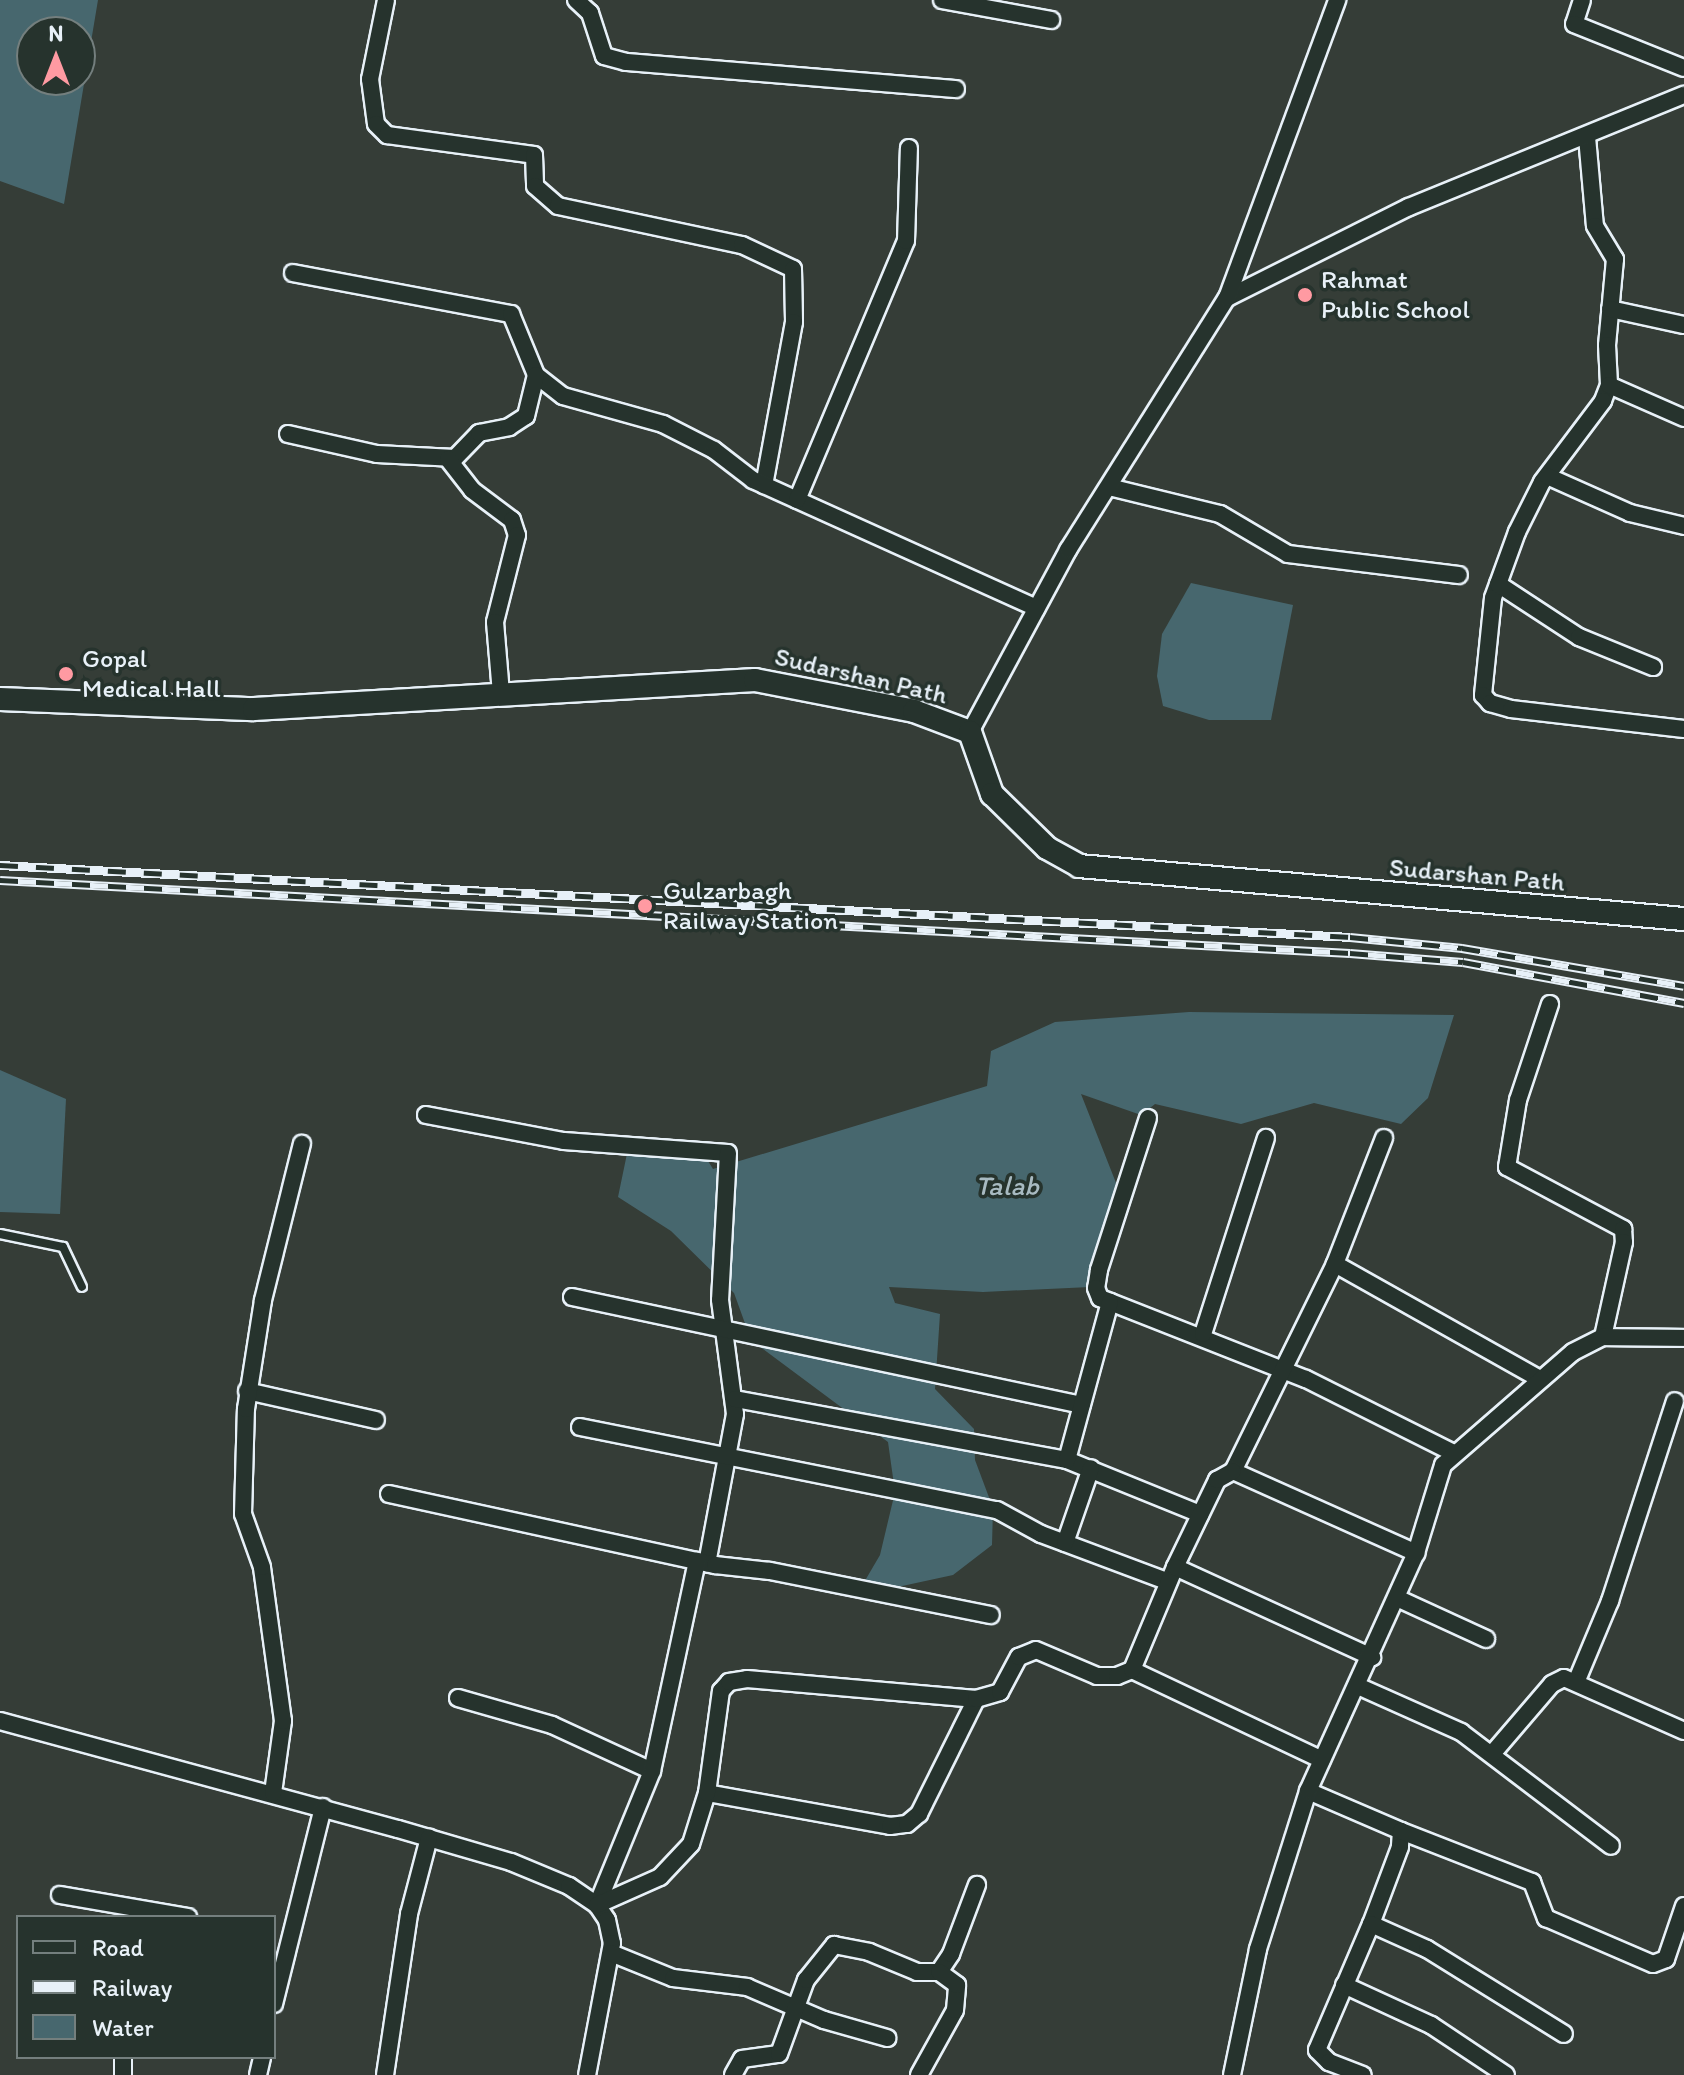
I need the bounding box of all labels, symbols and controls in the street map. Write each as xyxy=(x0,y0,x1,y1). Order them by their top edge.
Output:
north arrow xyxy=(16,16,96,96)
text: N xyxy=(49,20,63,47)
place label: Rahmat Public School xyxy=(1321,264,1470,326)
marker: Rahmat Public School xyxy=(1296,286,1314,304)
street label: Sudarshan Path xyxy=(772,641,950,711)
place label: Gopal Medical Hall xyxy=(82,643,221,704)
marker: Gopal Medical Hall xyxy=(57,665,75,683)
street label: Sudarshan Path xyxy=(1388,852,1566,898)
place label: Gulzarbagh Railway Station xyxy=(663,875,838,936)
marker: Gulzarbagh Railway Station xyxy=(634,895,656,917)
water label: Talab xyxy=(975,1168,1039,1202)
legend xyxy=(16,1915,276,2059)
text: Road xyxy=(92,1933,144,1962)
text: Railway xyxy=(92,1973,172,2002)
text: Water xyxy=(92,2013,154,2042)

